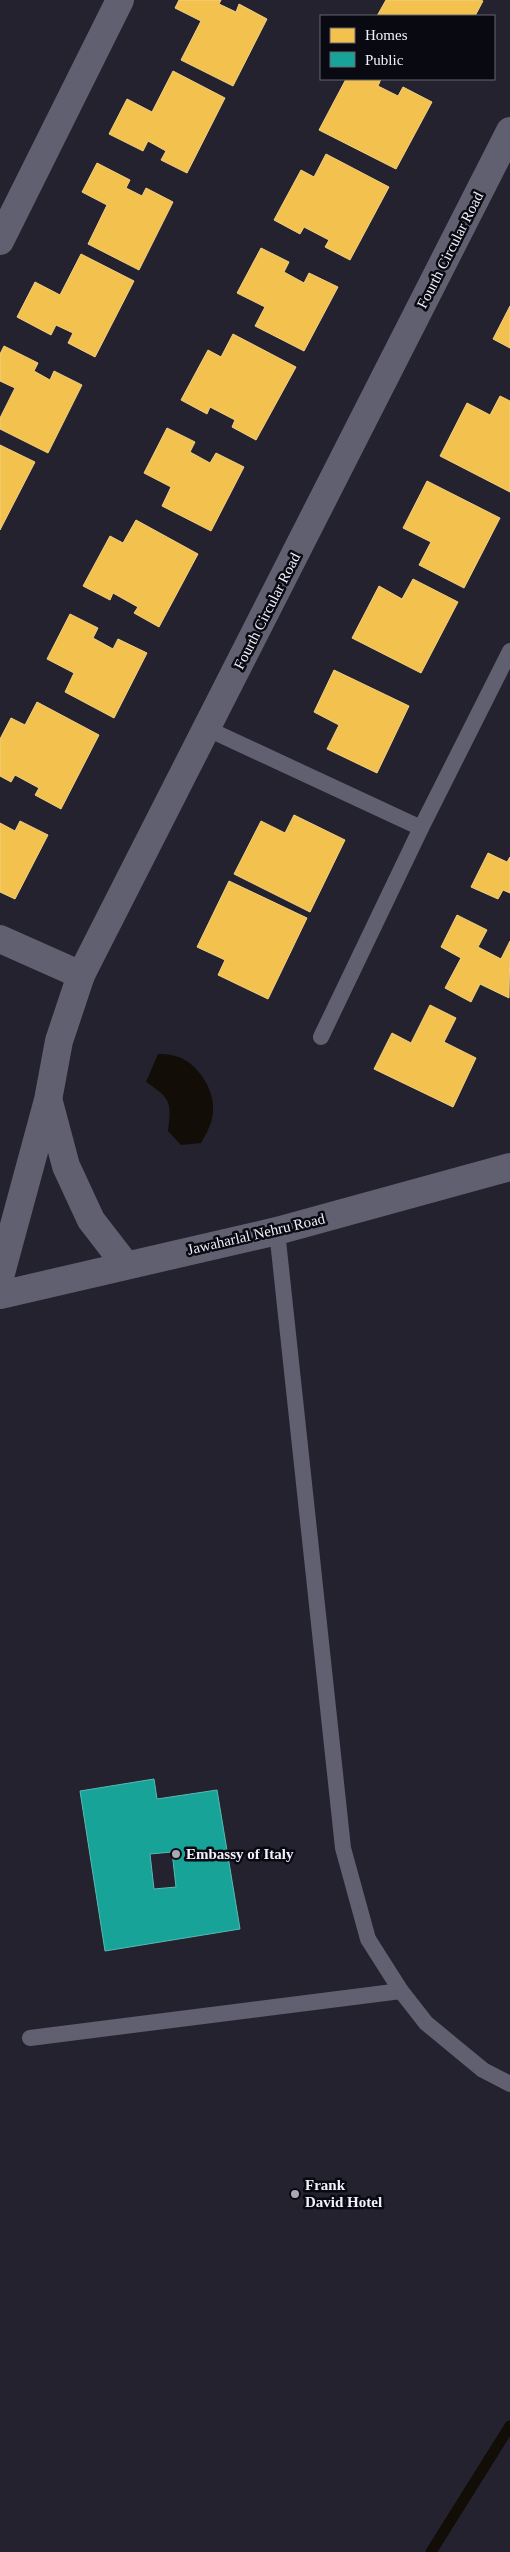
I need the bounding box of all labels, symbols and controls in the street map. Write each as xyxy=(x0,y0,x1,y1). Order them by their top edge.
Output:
legend xyxy=(320,15,495,80)
text: Homes xyxy=(365,27,408,43)
text: Public xyxy=(365,52,404,68)
street label: Fourth Circular Road xyxy=(414,189,486,311)
street label: Fourth Circular Road xyxy=(231,550,303,672)
street label: Jawaharlal Nehru Road xyxy=(186,1210,327,1258)
place label: Embassy of Italy xyxy=(186,1846,294,1862)
marker: Embassy of Italy xyxy=(170,1848,182,1860)
place label: Frank David Hotel xyxy=(305,2177,382,2210)
marker: Frank David Hotel xyxy=(289,2188,301,2200)

